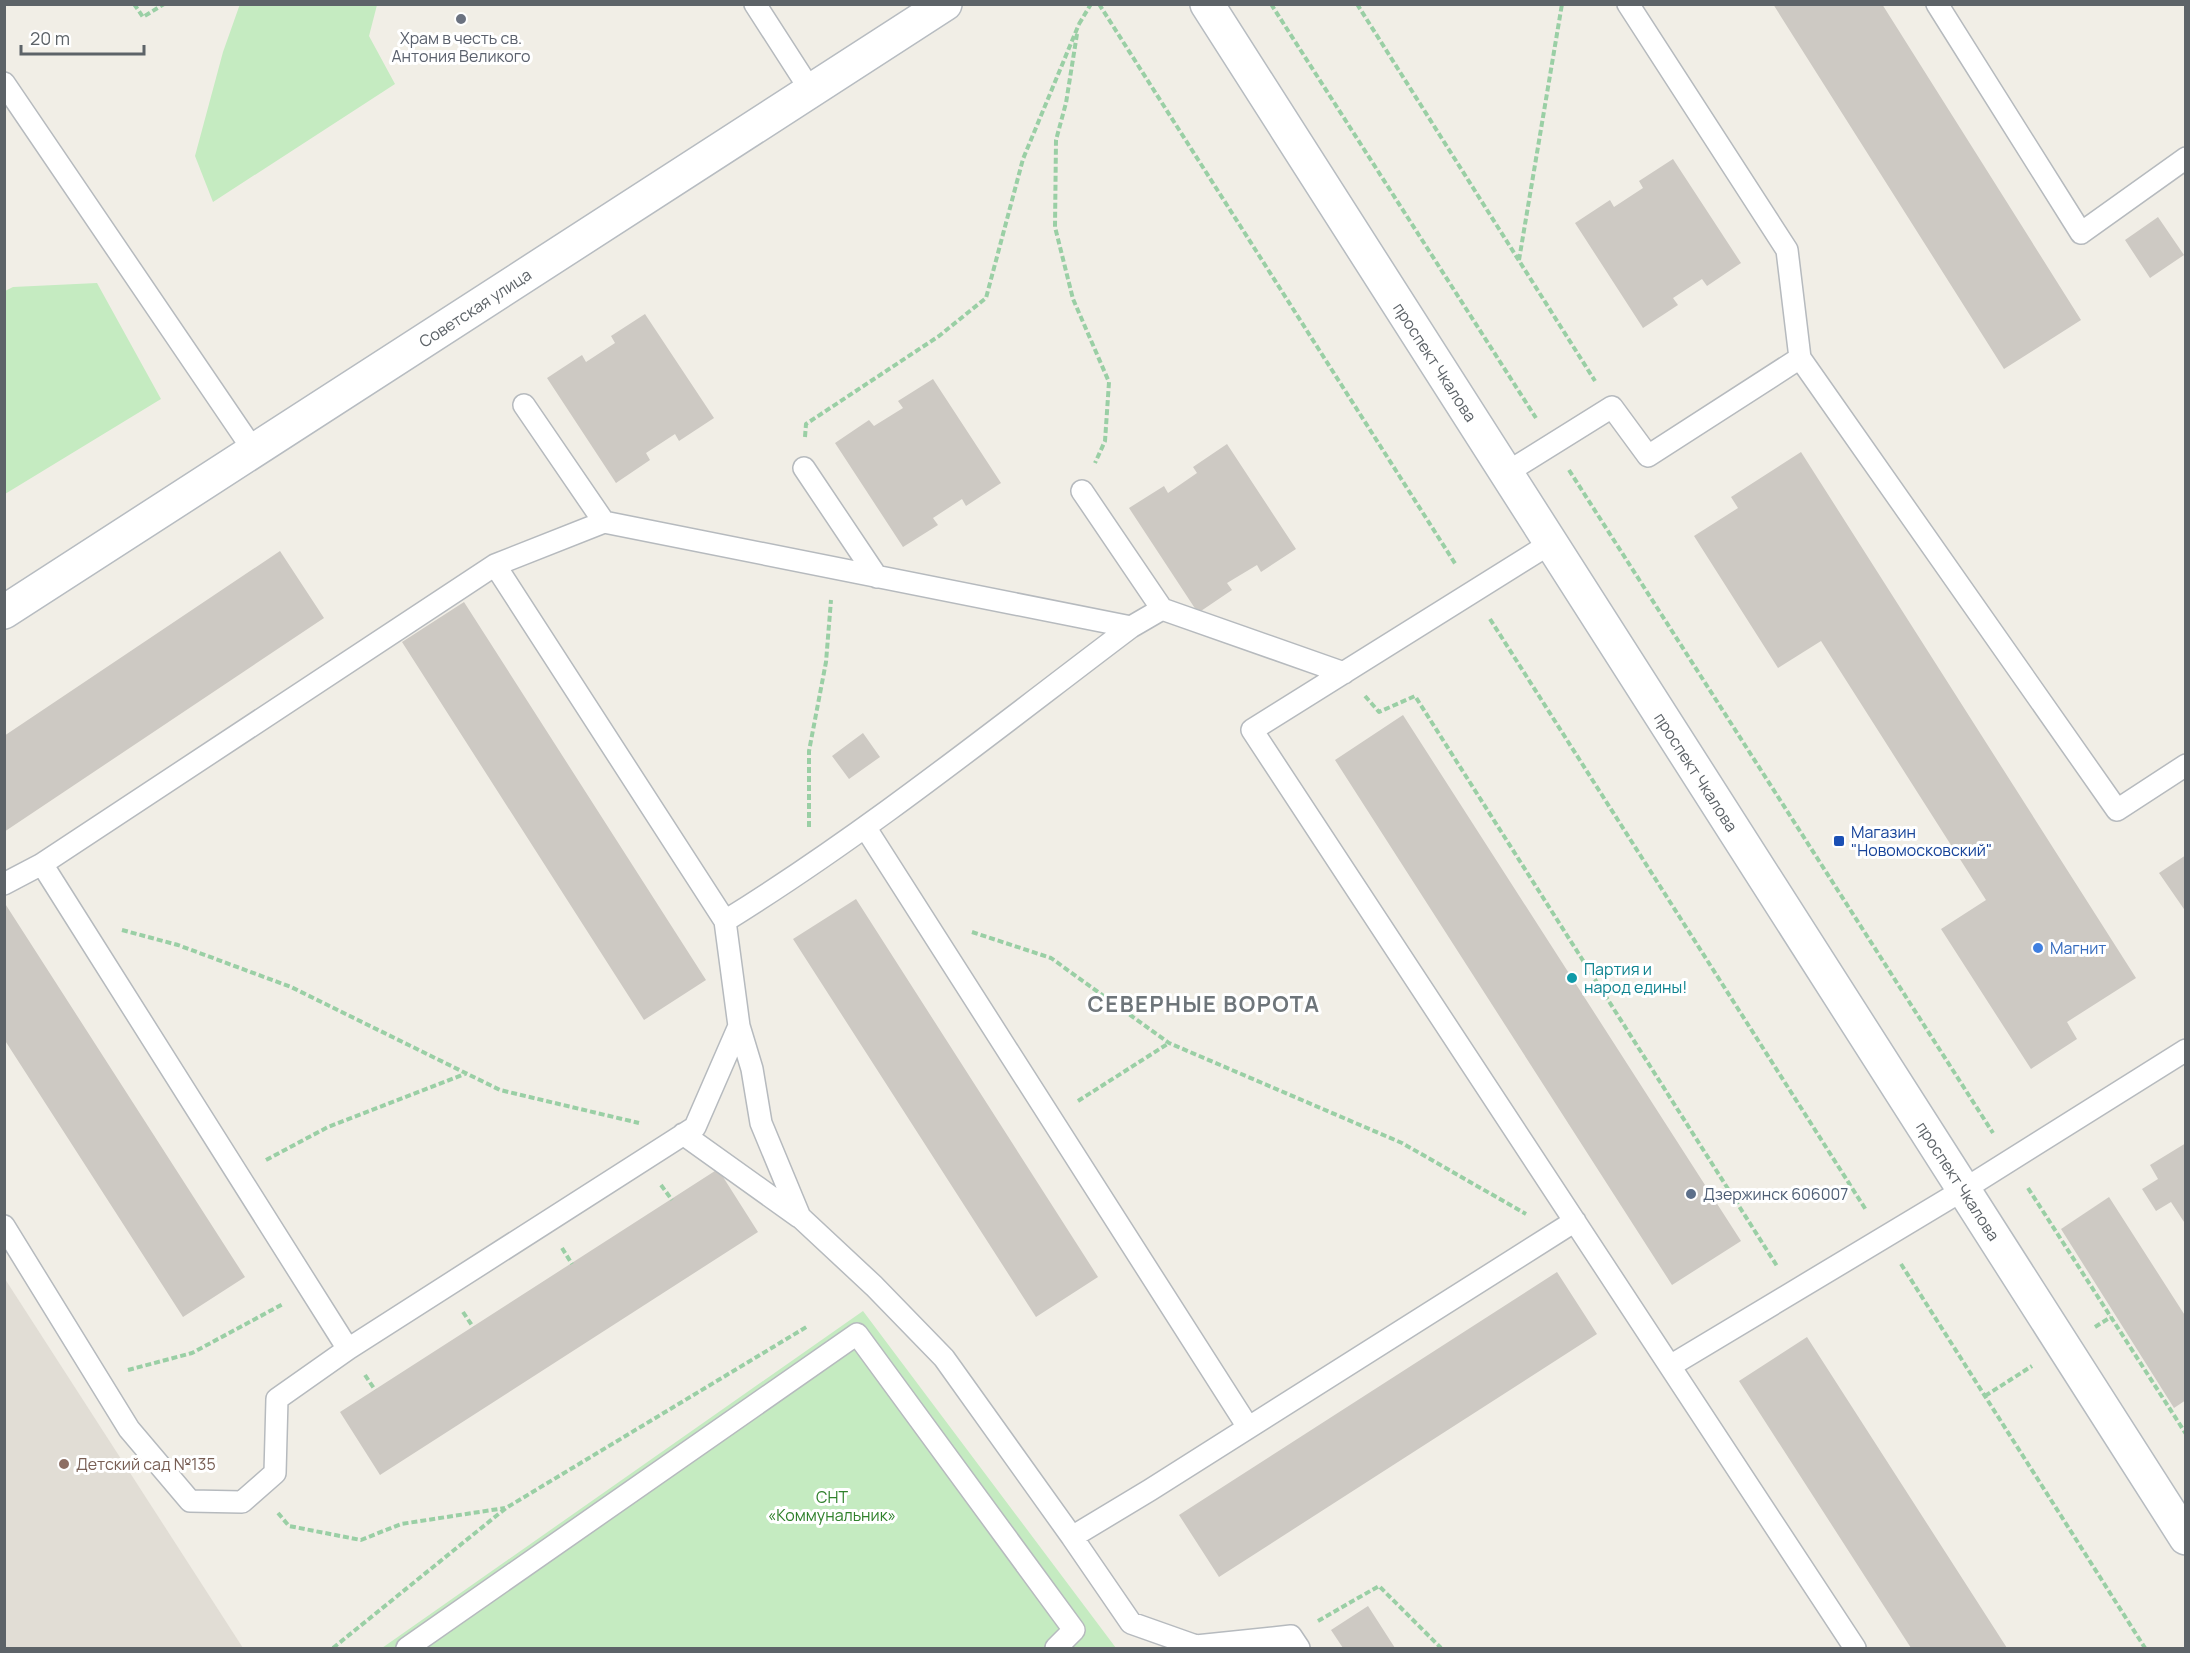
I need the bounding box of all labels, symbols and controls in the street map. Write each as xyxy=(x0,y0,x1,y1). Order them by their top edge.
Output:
marker: Храм в честь св. Антония Великого xyxy=(454,12,468,26)
scale bar xyxy=(21,18,144,56)
text: 20 m xyxy=(30,26,70,50)
place label: Храм в честь св. Антония Великого xyxy=(391,27,531,67)
street label: Советская улица xyxy=(415,263,535,353)
street label: проспект Чкалова xyxy=(1388,298,1482,426)
street label: проспект Чкалова xyxy=(1649,708,1743,836)
place label: Магазин "Новомосковский" xyxy=(1851,821,1992,861)
marker: Магазин "Новомосковский" xyxy=(1832,834,1846,848)
place label: Магнит xyxy=(2050,937,2106,959)
marker: Магнит xyxy=(2031,941,2045,955)
place label: Партия и народ едины! xyxy=(1584,958,1687,998)
marker: Партия и народ едины! xyxy=(1565,971,1579,985)
district label: СЕВЕРНЫЕ ВОРОТА xyxy=(1088,989,1320,1019)
street label: проспект Чкалова xyxy=(1911,1117,2005,1245)
place label: Дзержинск 606007 xyxy=(1703,1183,1848,1205)
marker: Дзержинск 606007 xyxy=(1684,1187,1698,1201)
place label: Детский сад №135 xyxy=(76,1453,216,1475)
marker: Детский сад №135 xyxy=(57,1457,71,1471)
park label: СНТ «Коммунальник» xyxy=(768,1486,896,1526)

